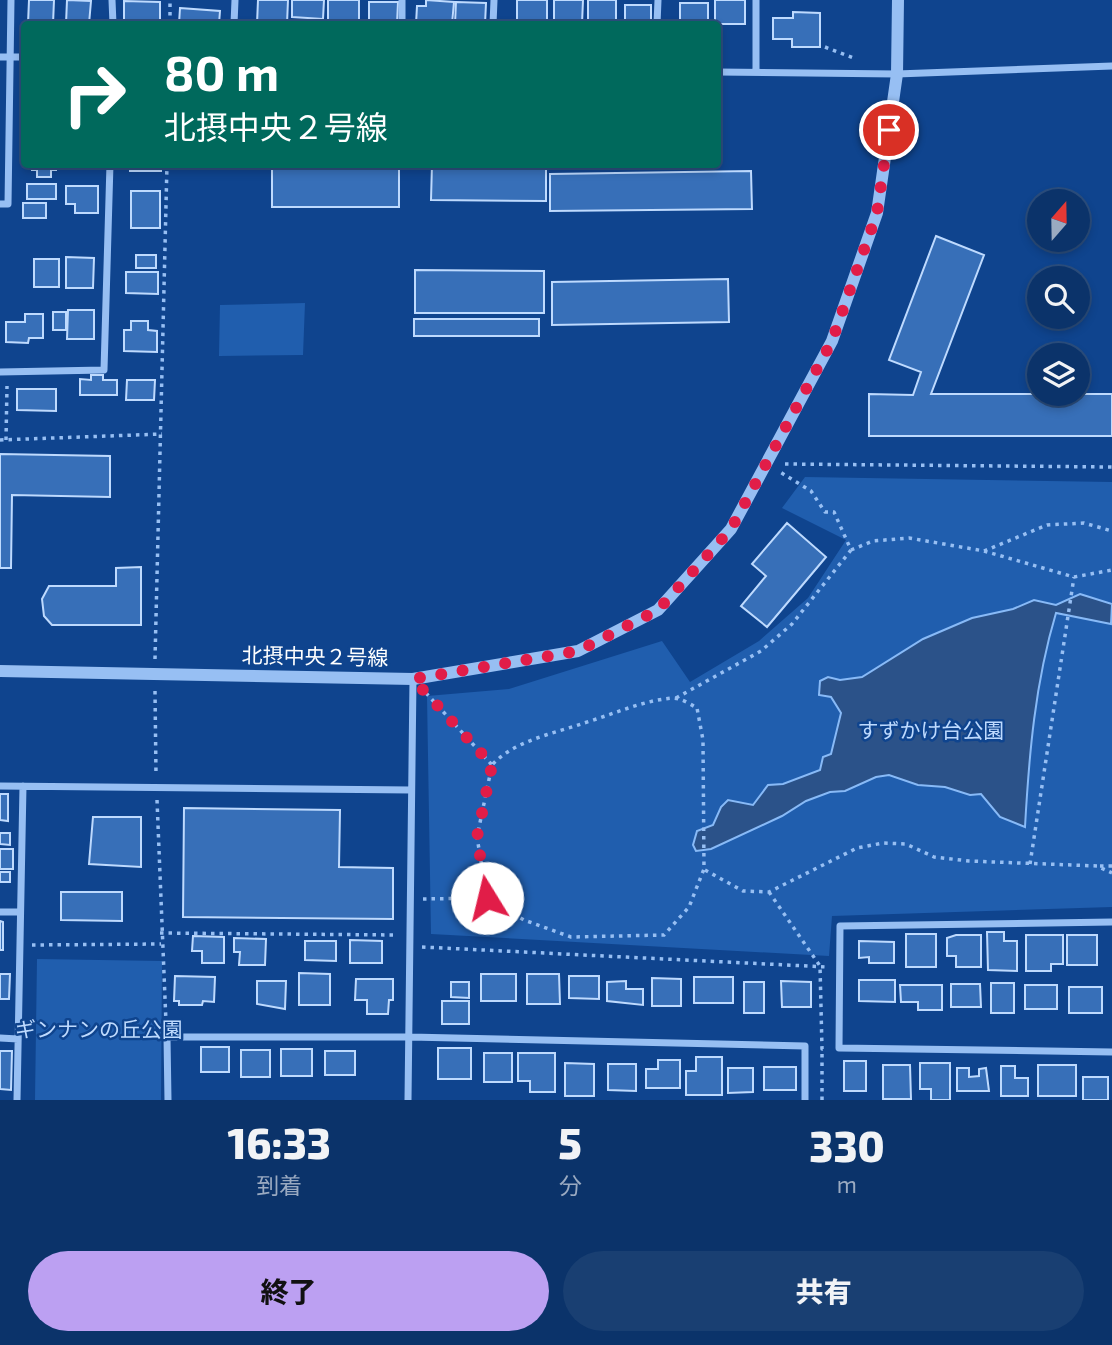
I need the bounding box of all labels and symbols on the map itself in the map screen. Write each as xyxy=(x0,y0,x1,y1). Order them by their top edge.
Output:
pin xyxy=(859,100,919,160)
north arrow xyxy=(1027,189,1090,252)
street label: 北摂中央２号線 xyxy=(241,642,389,669)
park label: すずかけ台公園 xyxy=(858,717,1005,742)
position arrow xyxy=(450,861,524,935)
park label: ギンナンの丘公園 xyxy=(15,1016,183,1041)

